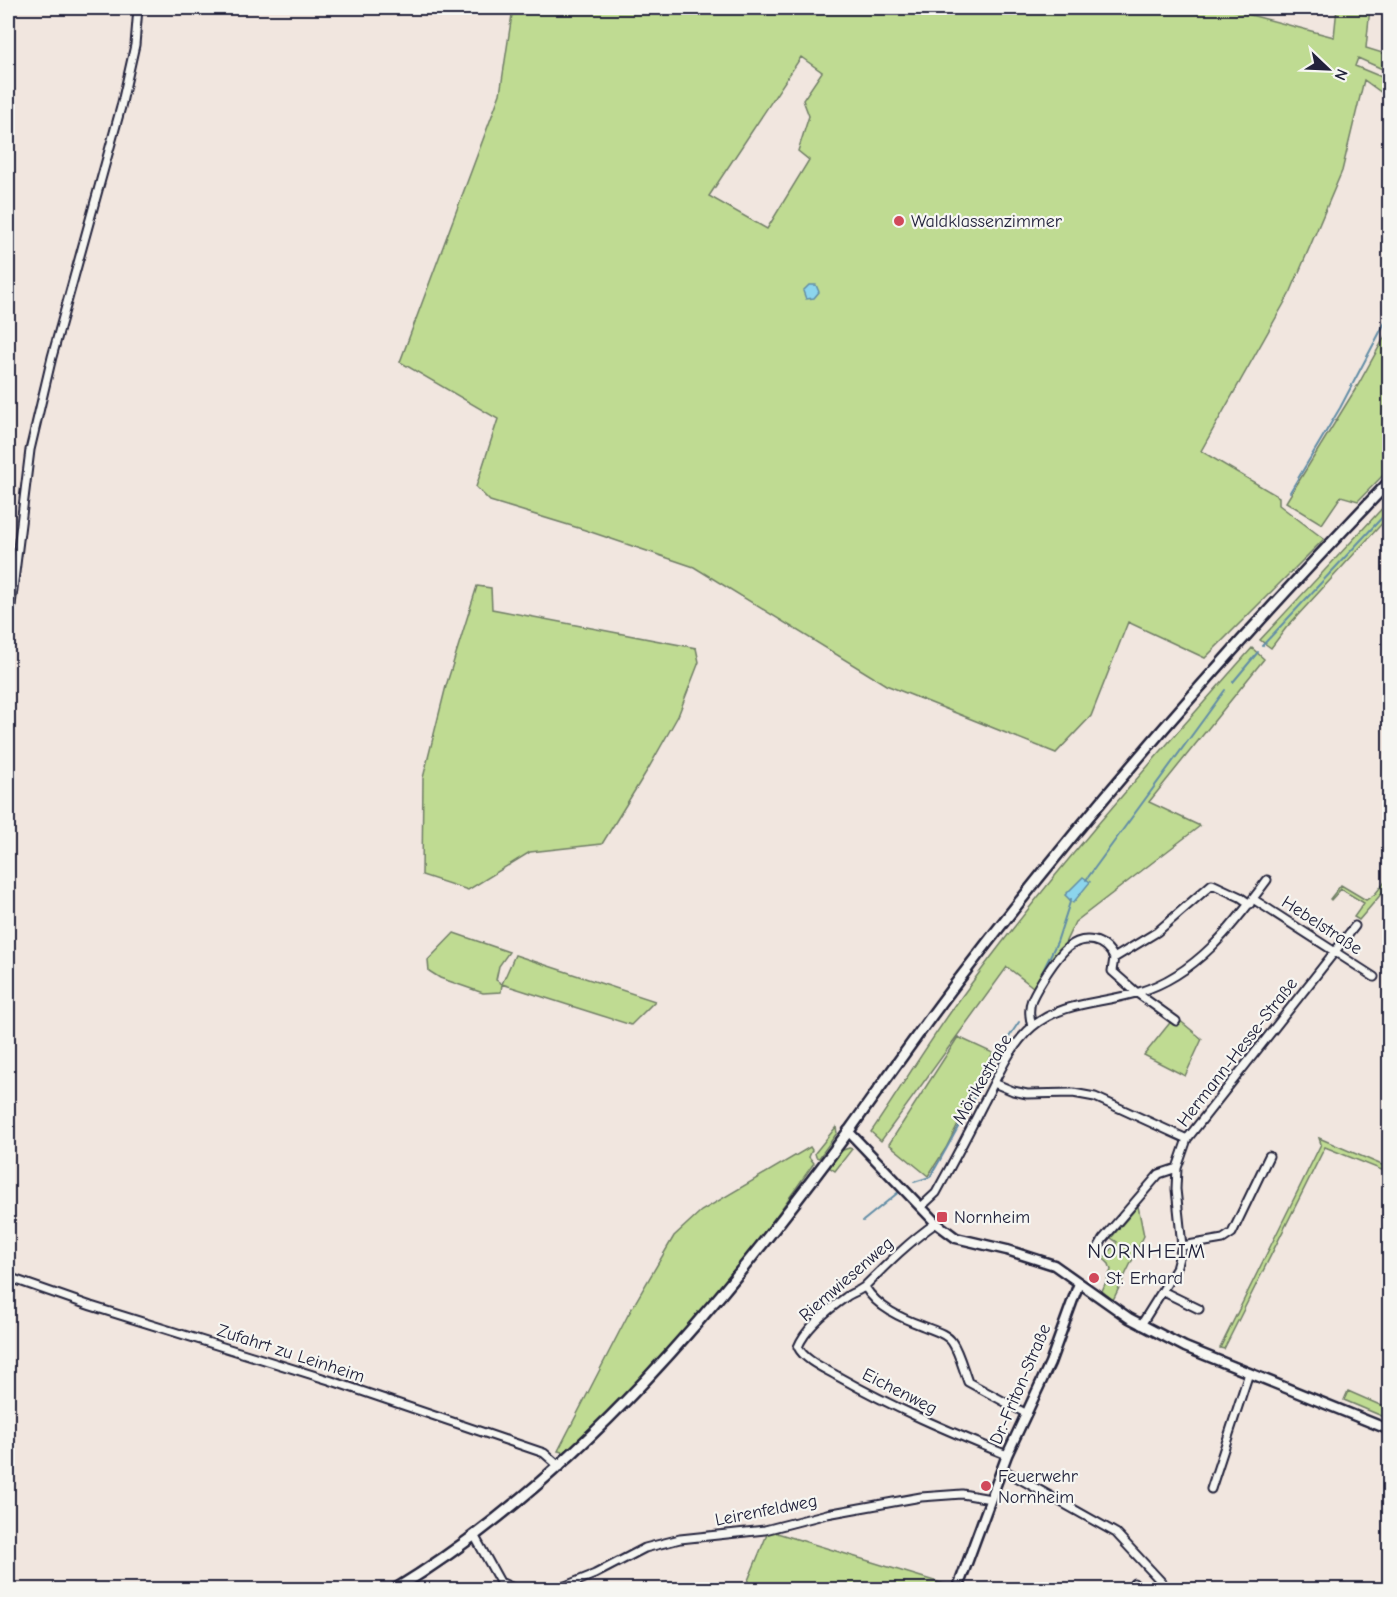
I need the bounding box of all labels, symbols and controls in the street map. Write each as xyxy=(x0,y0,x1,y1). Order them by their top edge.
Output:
north arrow xyxy=(1298,39,1358,99)
text: N xyxy=(1331,66,1351,83)
place label: Waldklassenzimmer xyxy=(911,211,1063,232)
marker: Waldklassenzimmer xyxy=(892,214,906,228)
street label: Hebelstraße xyxy=(1277,892,1366,959)
street label: Hermann-Hesse-Straße xyxy=(1173,974,1302,1131)
street label: Mörikestraße xyxy=(948,1031,1017,1128)
place label: Nornheim xyxy=(954,1207,1030,1228)
marker: Nornheim xyxy=(935,1210,949,1224)
street label: Riemwiesenweg xyxy=(795,1233,898,1326)
district label: NORNHEIM xyxy=(1087,1239,1207,1263)
place label: St. Erhard xyxy=(1106,1268,1183,1289)
marker: St. Erhard xyxy=(1087,1271,1101,1285)
street label: Zufahrt zu Leinheim xyxy=(214,1320,367,1387)
street label: Dr.-Friton-Straße xyxy=(986,1321,1055,1448)
street label: Eichenweg xyxy=(859,1364,941,1419)
place label: Feuerwehr Nornheim xyxy=(998,1466,1079,1508)
marker: Feuerwehr Nornheim xyxy=(979,1479,993,1493)
street label: Leirenfeldweg xyxy=(713,1490,819,1531)

